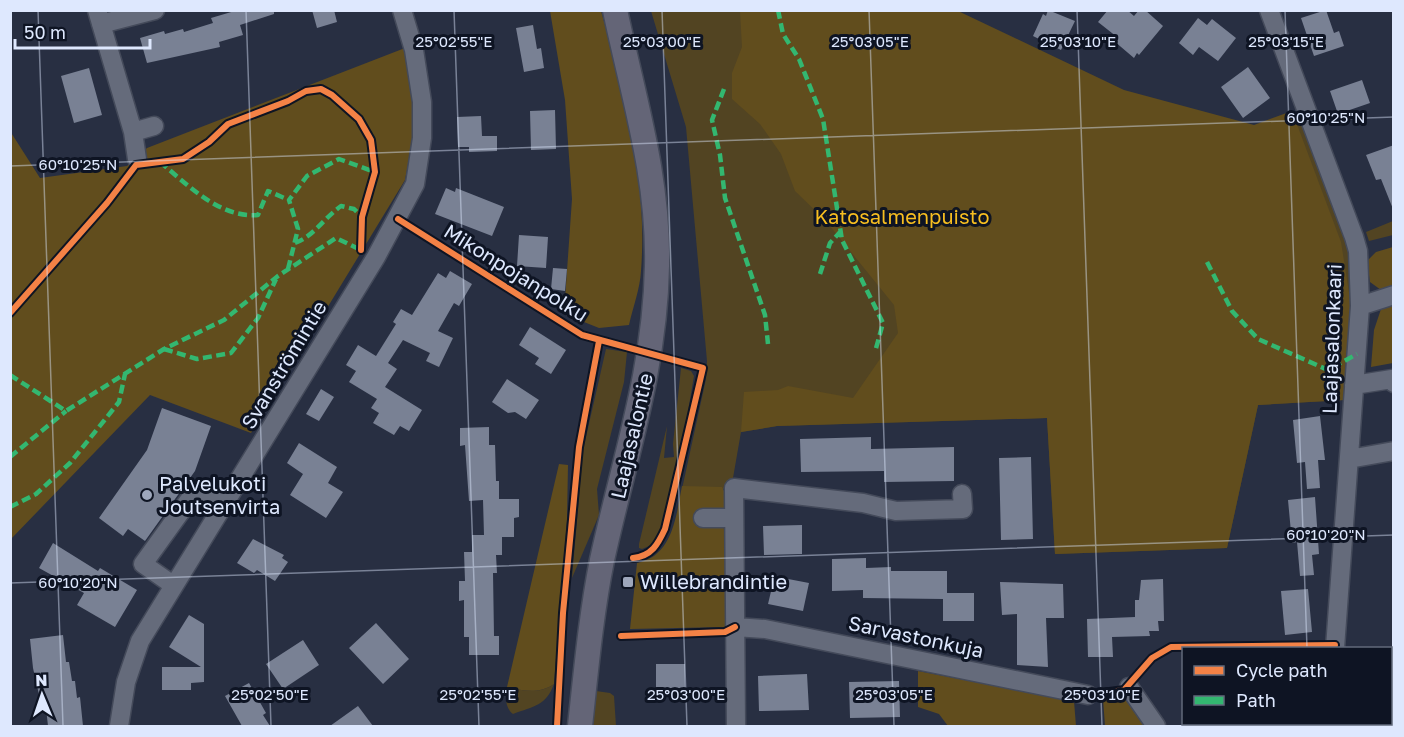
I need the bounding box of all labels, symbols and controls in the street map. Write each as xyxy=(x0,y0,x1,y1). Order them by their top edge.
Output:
scale bar xyxy=(15,12,150,50)
text: 50 m xyxy=(24,21,66,43)
text: 25°02'55"E xyxy=(416,32,492,50)
text: 25°03'00"E xyxy=(623,32,701,50)
text: 25°03'05"E xyxy=(831,32,909,50)
text: 25°03'10"E xyxy=(1040,32,1116,50)
text: 25°03'15"E xyxy=(1248,32,1324,50)
text: 60°10'25"N xyxy=(1287,108,1365,126)
text: 60°10'25"N xyxy=(39,155,117,173)
park label: Katosalmenpuisto xyxy=(815,204,989,228)
street label: Mikonpojanpolku xyxy=(440,218,593,326)
street label: Laajasalonkaari xyxy=(1316,264,1346,414)
street label: Svanströmintie xyxy=(235,296,331,433)
street label: Laajasalontie xyxy=(605,371,657,501)
place label: Palvelukoti Joutsenvirta xyxy=(159,471,280,518)
marker: Palvelukoti Joutsenvirta xyxy=(140,488,154,502)
text: 60°10'20"N xyxy=(1286,525,1366,543)
place label: Willebrandintie xyxy=(640,569,787,593)
text: 60°10'20"N xyxy=(38,573,118,591)
marker: Willebrandintie xyxy=(621,575,635,589)
street label: Sarvastonkuja xyxy=(847,610,986,662)
legend xyxy=(1182,647,1392,725)
text: Cycle path xyxy=(1236,659,1328,681)
north arrow xyxy=(12,665,72,725)
text: N xyxy=(35,670,48,690)
text: 25°02'50"E xyxy=(231,685,309,703)
text: 25°02'55"E xyxy=(440,685,516,703)
text: 25°03'00"E xyxy=(647,685,725,703)
text: 25°03'05"E xyxy=(855,685,933,703)
text: 25°03'10"E xyxy=(1064,685,1140,703)
text: Path xyxy=(1236,689,1276,711)

